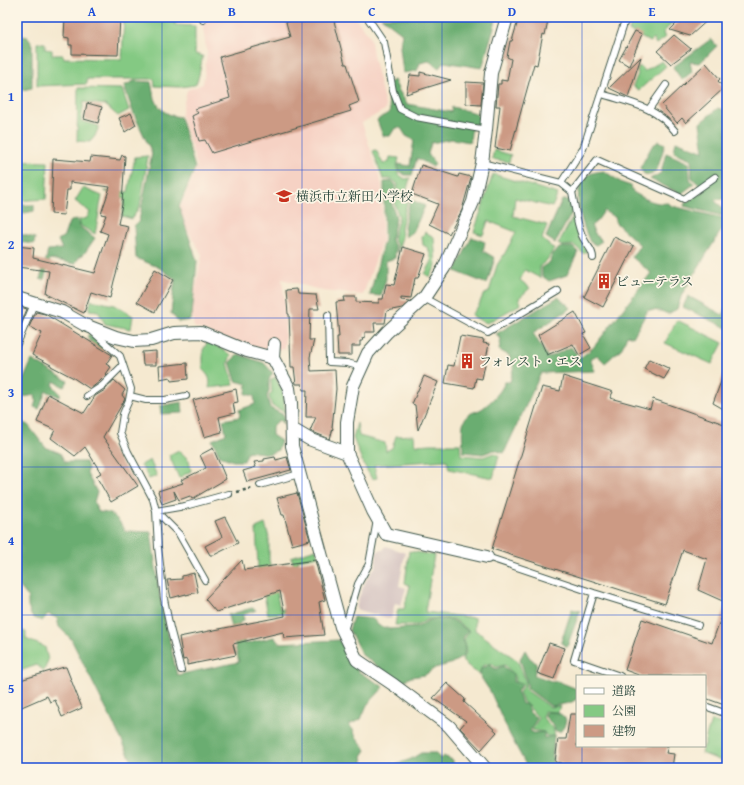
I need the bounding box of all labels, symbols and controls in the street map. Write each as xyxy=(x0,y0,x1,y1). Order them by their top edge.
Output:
text: A xyxy=(88,2,97,21)
text: B xyxy=(228,2,236,21)
text: C xyxy=(368,2,376,21)
text: D xyxy=(508,2,516,21)
text: E xyxy=(649,2,656,21)
text: 1 xyxy=(8,87,14,106)
school or university icon: 横浜市立新田小学校 xyxy=(275,187,293,205)
place label: 横浜市立新田小学校 xyxy=(296,187,413,206)
text: 2 xyxy=(8,235,15,254)
building icon: ビューテラス xyxy=(595,272,613,290)
place label: ビューテラス xyxy=(616,272,694,291)
building icon: フォレスト・エス xyxy=(458,352,476,370)
place label: フォレスト・エス xyxy=(479,352,582,371)
text: 3 xyxy=(8,383,14,402)
text: 4 xyxy=(8,531,15,550)
legend xyxy=(576,675,706,747)
text: 5 xyxy=(8,679,15,698)
text: 道路 xyxy=(612,682,636,699)
text: 公園 xyxy=(612,702,636,719)
text: 建物 xyxy=(612,722,636,739)

